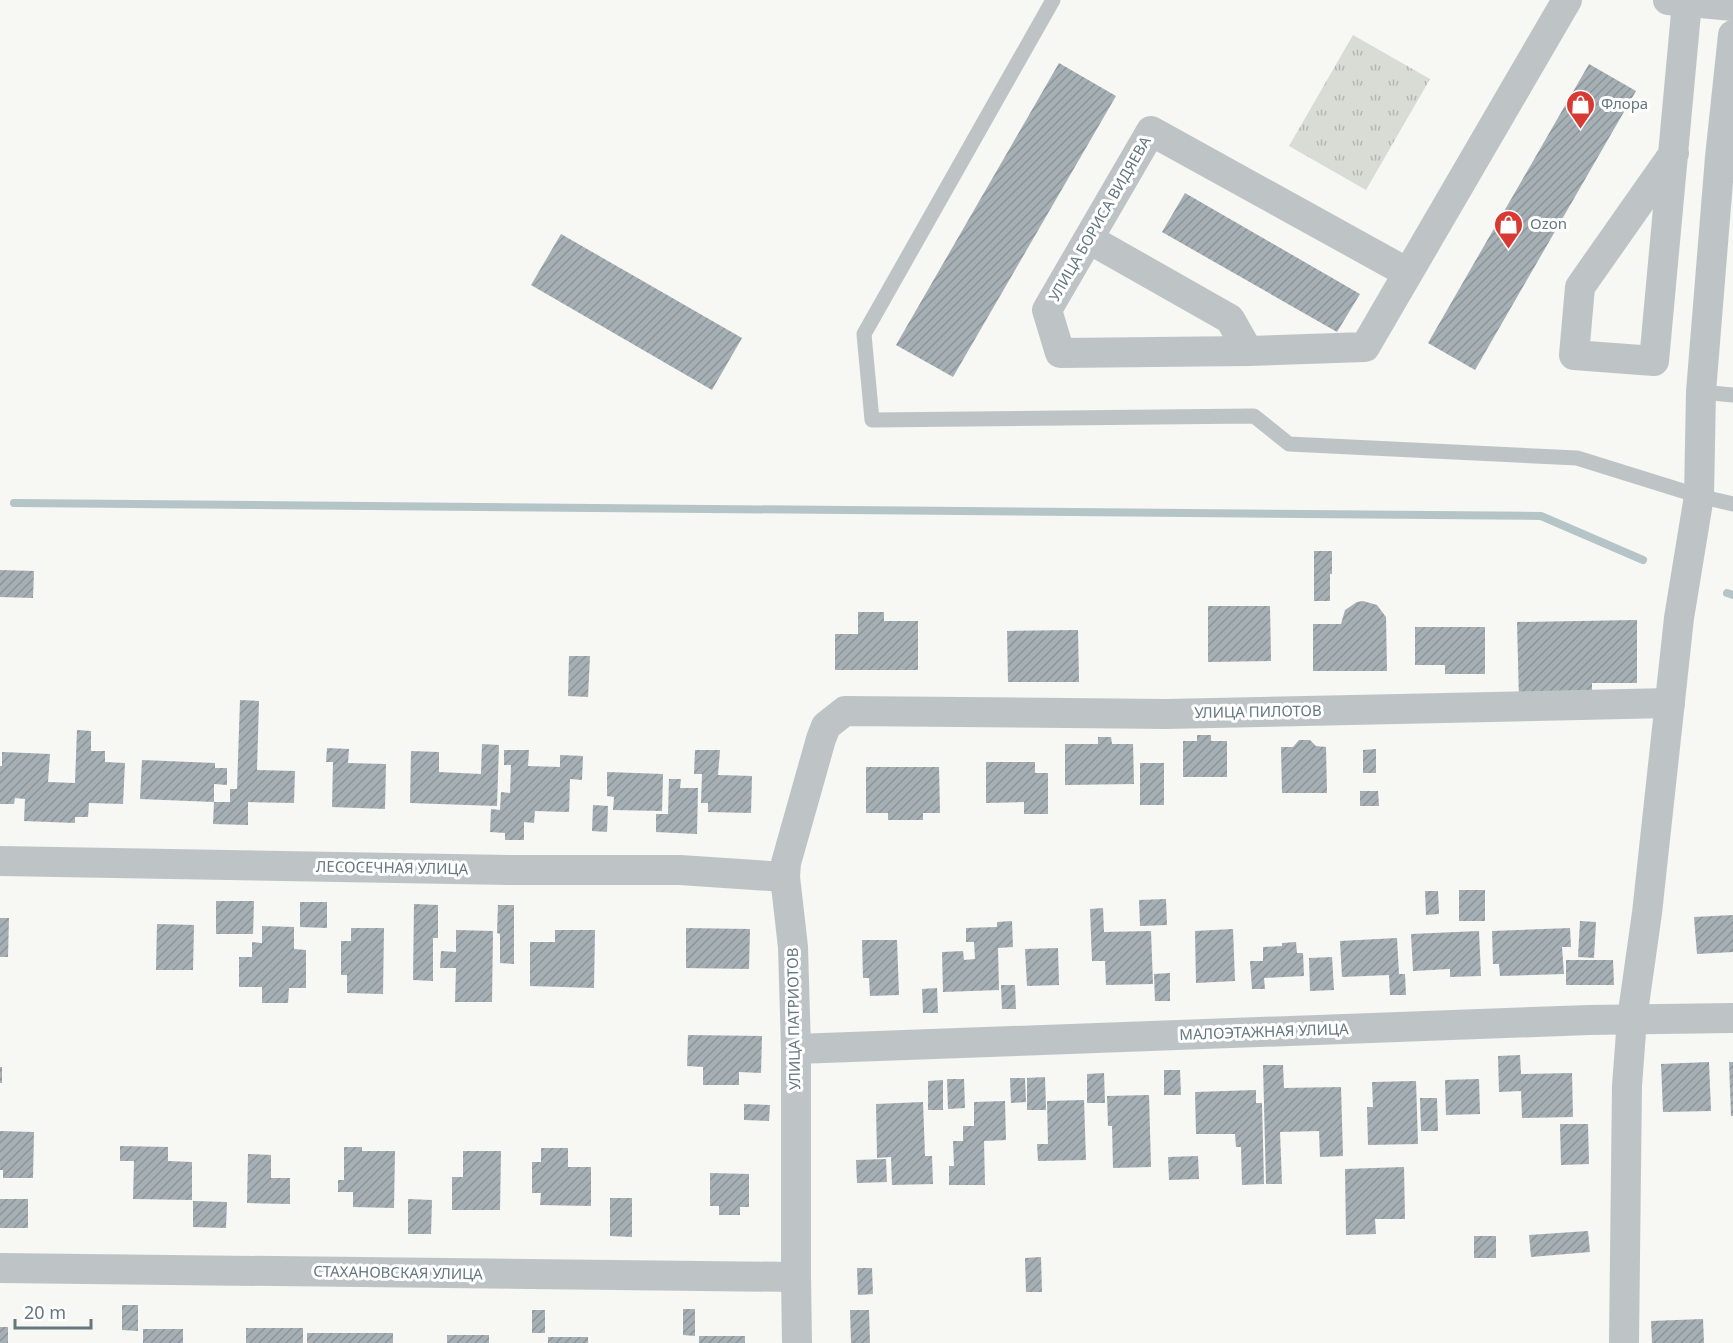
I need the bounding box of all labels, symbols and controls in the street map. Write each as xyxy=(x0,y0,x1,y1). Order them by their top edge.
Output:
shop icon: Флора xyxy=(1564,88,1596,130)
place label: Флора xyxy=(1601,93,1648,113)
street label: УЛИЦА БОРИСА ВИДЯЕВА xyxy=(1044,132,1155,305)
shop icon: Ozon xyxy=(1493,208,1525,250)
place label: Ozon xyxy=(1530,213,1567,233)
street label: УЛИЦА ПИЛОТОВ xyxy=(1194,700,1322,722)
street label: ЛЕСОСЕЧНАЯ УЛИЦА xyxy=(316,856,469,878)
street label: УЛИЦА ПАТРИОТОВ xyxy=(782,947,804,1091)
street label: МАЛОЭТАЖНАЯ УЛИЦА xyxy=(1179,1018,1349,1044)
street label: СТАХАНОВСКАЯ УЛИЦА xyxy=(313,1261,483,1283)
scale bar xyxy=(15,1292,92,1330)
text: 20 m xyxy=(24,1300,66,1324)

